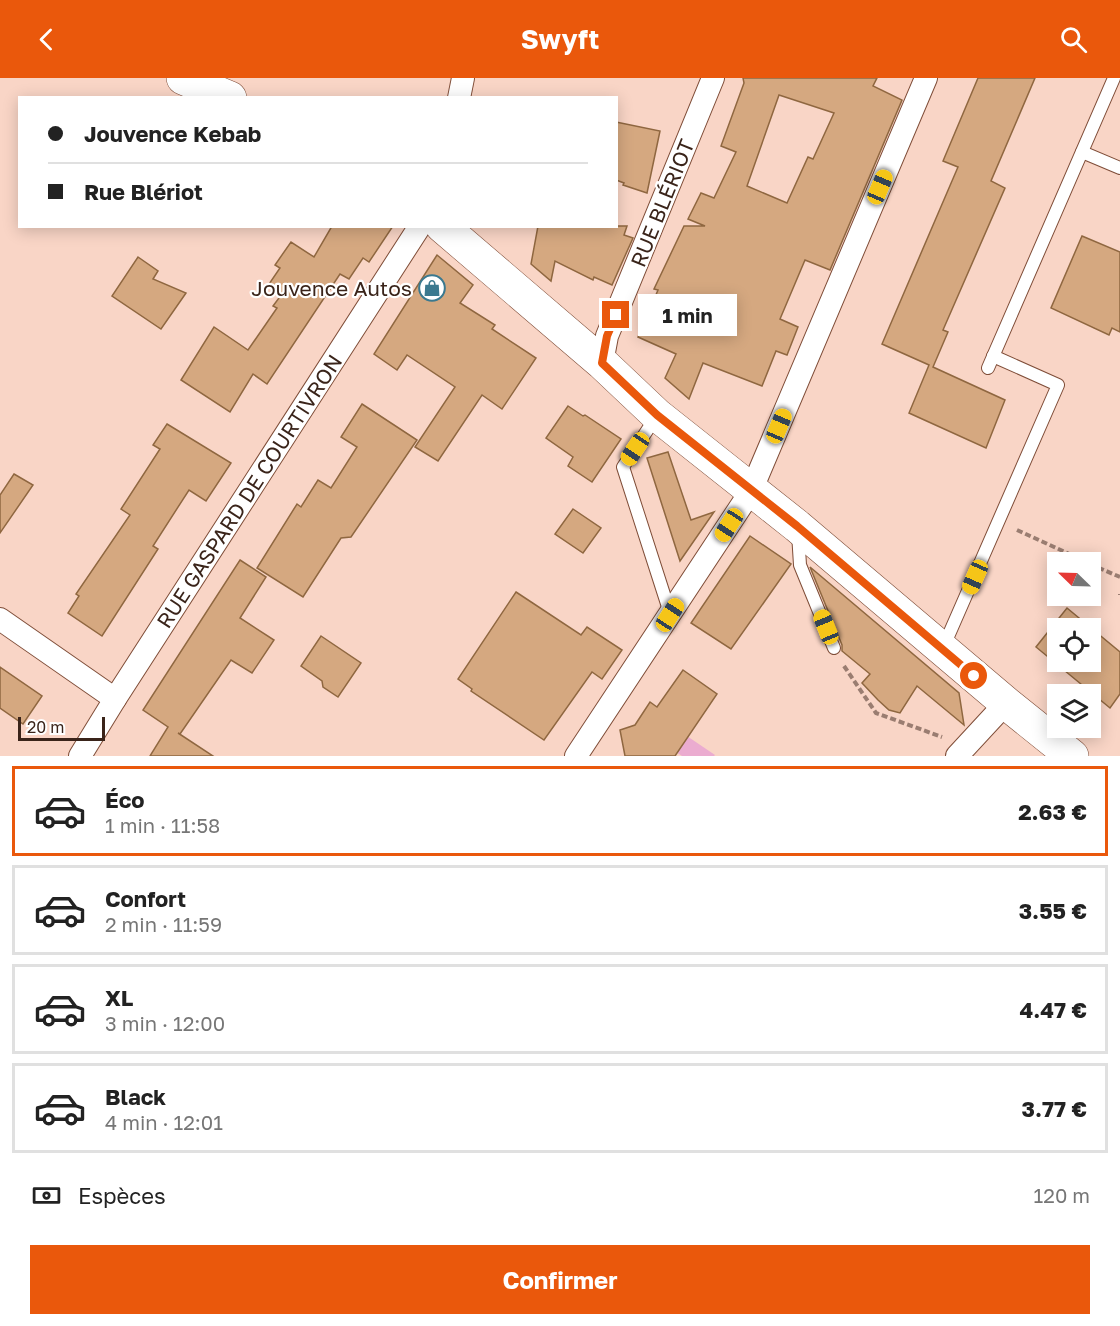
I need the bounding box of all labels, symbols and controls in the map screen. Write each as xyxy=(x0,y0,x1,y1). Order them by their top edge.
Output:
icon: back xyxy=(30,23,63,56)
text: Swyft xyxy=(521,23,599,55)
icon: search xyxy=(1057,23,1090,56)
text: Jouvence Kebab xyxy=(84,120,261,147)
street label: RUE BLÉRIOT xyxy=(625,135,699,271)
car xyxy=(865,167,895,207)
text: Rue Blériot xyxy=(84,178,203,205)
shop icon: Jouvence Autos xyxy=(417,273,447,303)
place label: Jouvence Autos xyxy=(251,275,412,301)
callout: 1 min xyxy=(637,294,736,336)
route end xyxy=(602,301,629,328)
text: 1 min xyxy=(662,303,713,327)
street label: RUE GASPARD DE COURTIVRON xyxy=(151,349,347,633)
car xyxy=(764,406,794,446)
car xyxy=(617,429,653,469)
car xyxy=(712,505,746,545)
north arrow xyxy=(1047,552,1101,606)
map controls xyxy=(1047,552,1101,738)
car xyxy=(959,557,991,597)
car xyxy=(653,595,687,635)
car xyxy=(811,607,841,647)
button: locate xyxy=(1047,618,1101,672)
route start xyxy=(960,662,987,689)
button: layers xyxy=(1047,684,1101,738)
scale bar xyxy=(18,714,105,742)
text: 20 m xyxy=(27,717,64,737)
icon: car xyxy=(33,784,87,838)
text: Éco xyxy=(105,786,144,813)
text: 2.63 € xyxy=(1018,798,1087,825)
text: 1 min · 11:58 xyxy=(105,813,220,837)
icon: car xyxy=(33,883,87,937)
text: Confort xyxy=(105,885,186,912)
text: 3.55 € xyxy=(1019,897,1087,924)
text: 2 min · 11:59 xyxy=(105,912,222,936)
icon: car xyxy=(33,982,87,1036)
text: XL xyxy=(105,984,133,1011)
text: 4.47 € xyxy=(1019,996,1087,1023)
text: 3 min · 12:00 xyxy=(105,1011,225,1035)
icon: car xyxy=(33,1081,87,1135)
text: Black xyxy=(105,1083,166,1110)
text: 3.77 € xyxy=(1022,1095,1087,1122)
text: 4 min · 12:01 xyxy=(105,1110,223,1134)
icon: cash xyxy=(30,1179,63,1212)
text: Espèces xyxy=(78,1182,166,1209)
text: 120 m xyxy=(1034,1183,1090,1207)
button: Confirmer xyxy=(30,1245,1090,1314)

